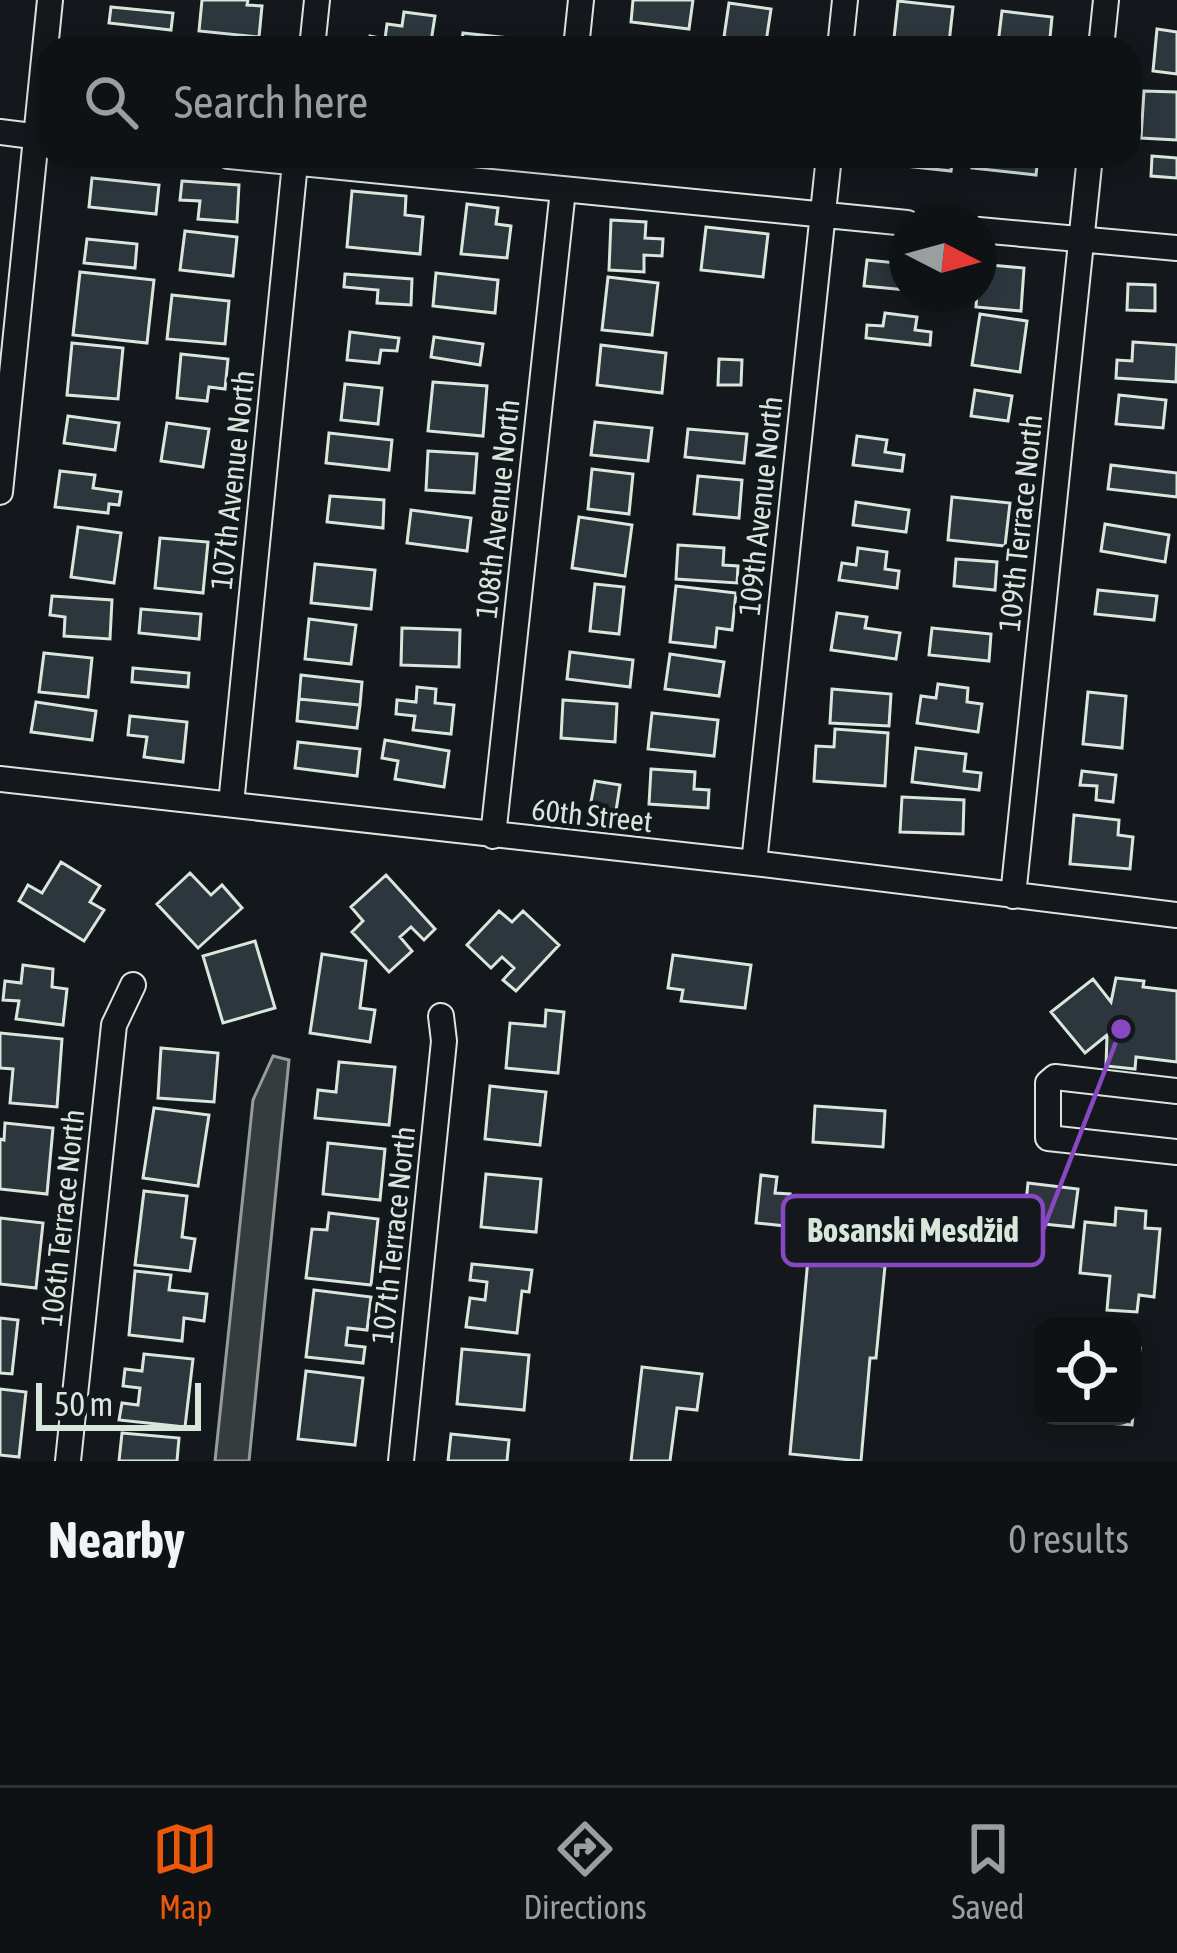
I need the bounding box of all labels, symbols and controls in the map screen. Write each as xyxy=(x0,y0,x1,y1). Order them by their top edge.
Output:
search box xyxy=(36,36,1141,168)
icon: search xyxy=(78,69,144,135)
text: Search here xyxy=(174,76,368,128)
north arrow xyxy=(889,204,997,312)
street label: 107th Avenue North xyxy=(204,369,260,591)
street label: 109th Avenue North xyxy=(732,395,788,617)
street label: 108th Avenue North xyxy=(469,398,525,620)
street label: 109th Terrace North xyxy=(992,413,1048,633)
street label: 60th Street xyxy=(530,792,654,838)
street label: 106th Terrace North xyxy=(34,1108,90,1328)
street label: 107th Terrace North xyxy=(365,1125,421,1345)
callout: Bosanski Mesdžid xyxy=(783,1196,1043,1265)
text: Bosanski Mesdžid xyxy=(807,1211,1019,1249)
map controls xyxy=(1033,1317,1141,1425)
button: locate xyxy=(1033,1317,1141,1425)
scale bar xyxy=(36,1377,201,1430)
text: 50 m xyxy=(54,1385,113,1423)
text: Nearby xyxy=(48,1510,185,1569)
text: 0 results xyxy=(1008,1517,1129,1561)
tab: Map xyxy=(152,1816,218,1926)
tab: Directions xyxy=(523,1816,647,1926)
tab: Saved xyxy=(952,1816,1024,1926)

